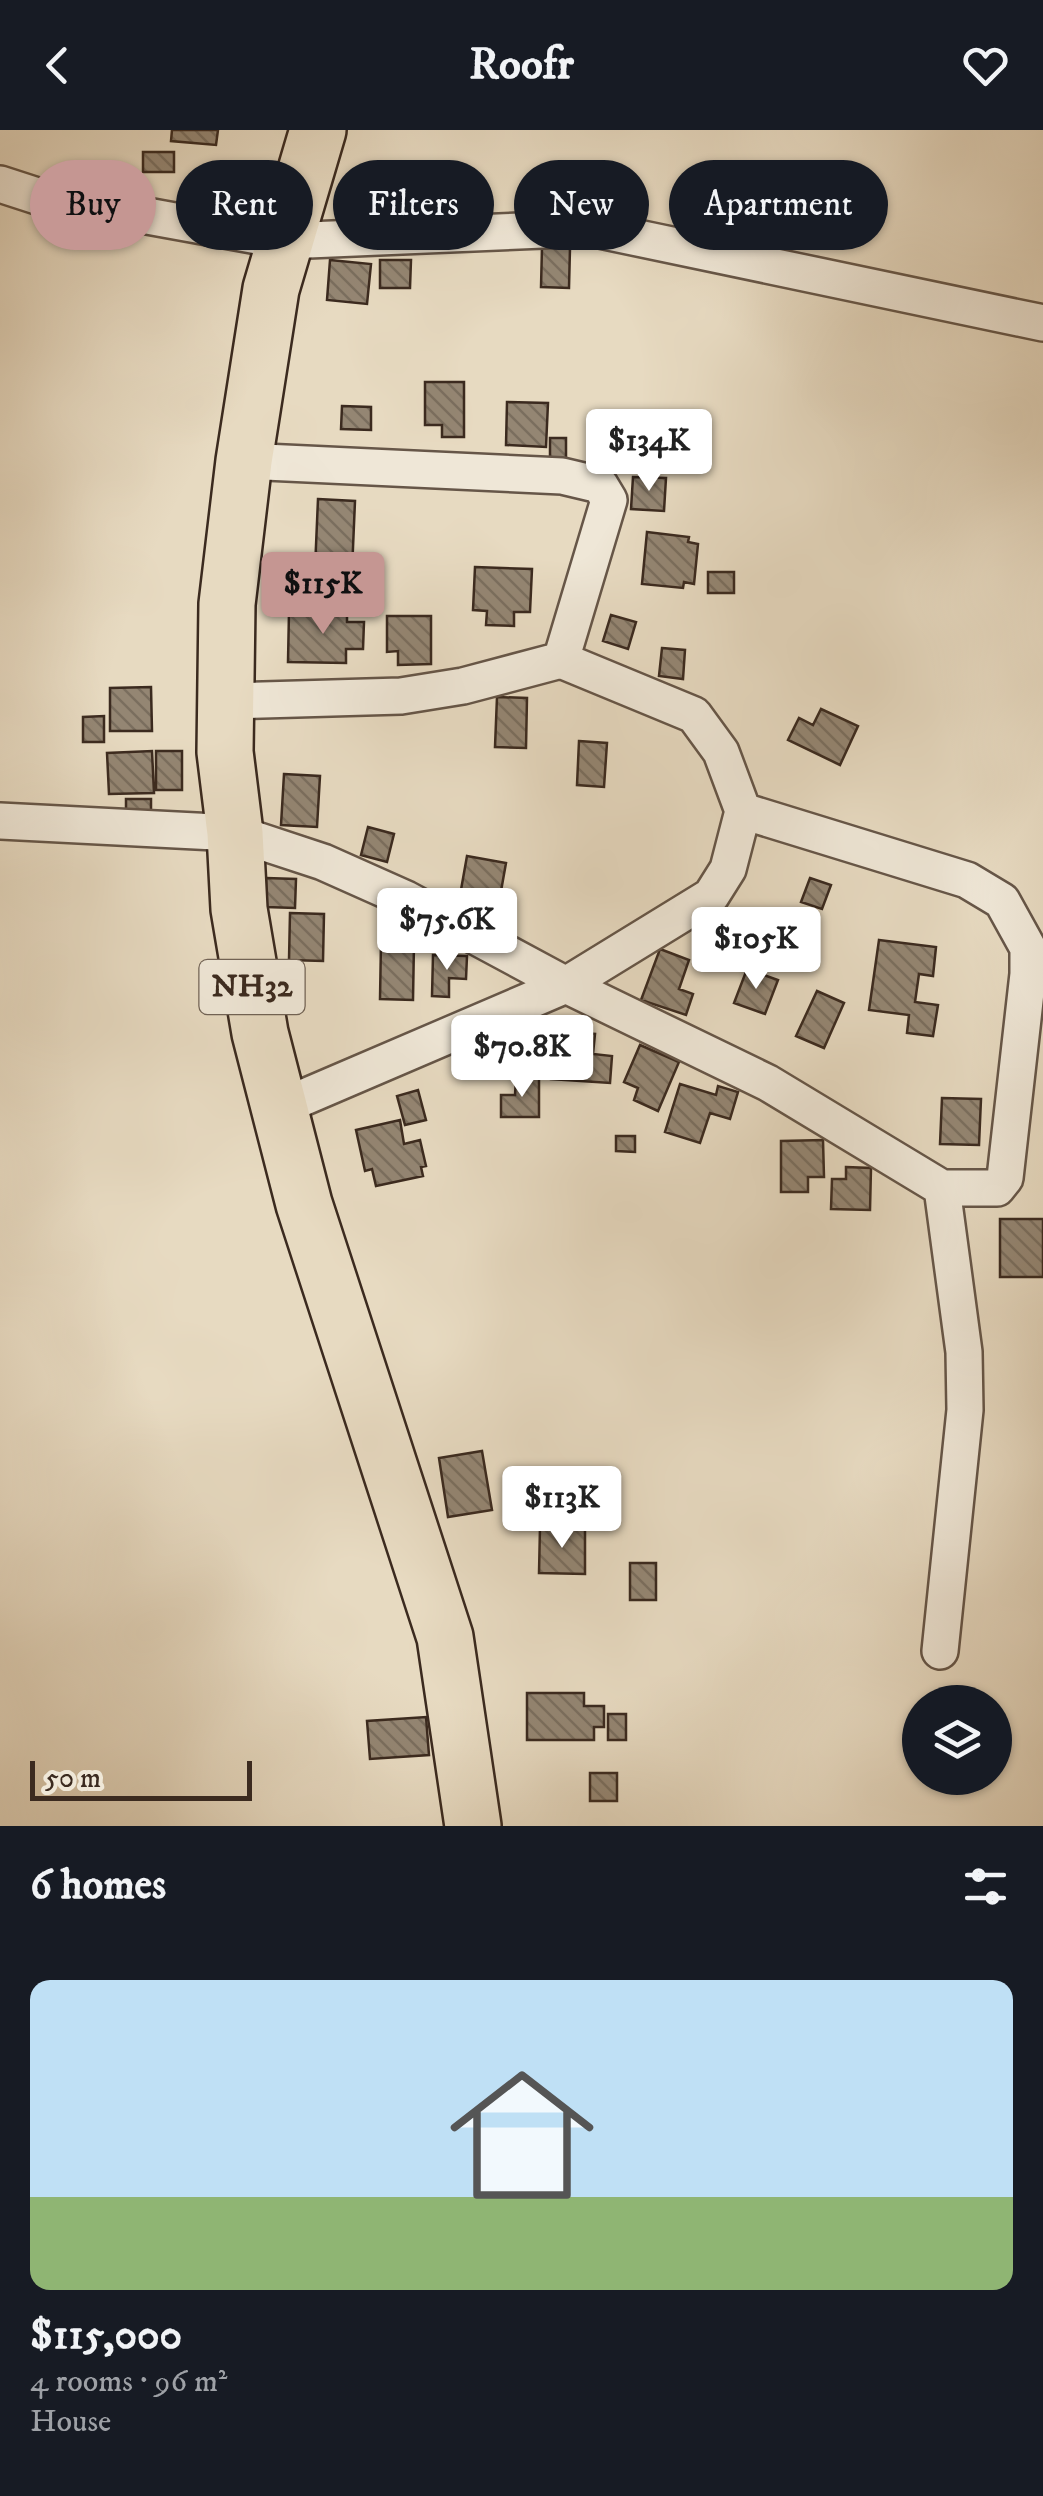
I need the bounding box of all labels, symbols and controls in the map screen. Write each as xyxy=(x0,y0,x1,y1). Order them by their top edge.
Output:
text: Roofr xyxy=(469,37,574,93)
icon: back xyxy=(30,38,85,93)
icon: heart xyxy=(958,38,1013,93)
chip: Buy xyxy=(30,160,156,250)
chip: Rent xyxy=(176,160,313,250)
chip: Filters xyxy=(333,160,494,250)
chip: New xyxy=(514,160,649,250)
chip: Apartment xyxy=(669,160,888,250)
pin: $134K xyxy=(579,409,719,494)
text: $134K xyxy=(608,421,690,461)
pin: $115K xyxy=(253,552,393,637)
text: $115K xyxy=(283,564,363,604)
pin: $75.6K xyxy=(366,888,528,973)
text: $75.6K xyxy=(399,900,495,940)
pin: $105K xyxy=(686,907,826,992)
text: $105K xyxy=(714,919,798,959)
road number: NH32 xyxy=(200,960,304,1014)
pin: $70.8K xyxy=(441,1015,603,1100)
text: $70.8K xyxy=(473,1027,571,1067)
pin: $113K xyxy=(492,1466,632,1551)
text: $113K xyxy=(524,1478,600,1518)
map controls xyxy=(902,1685,1012,1795)
button: layers xyxy=(902,1685,1012,1795)
scale bar xyxy=(30,1756,252,1800)
text: 50 m xyxy=(45,1761,101,1796)
icon: filters xyxy=(958,1859,1013,1914)
text: 6 homes xyxy=(30,1860,166,1912)
icon: home xyxy=(432,2045,612,2225)
text: $115,000 xyxy=(30,2310,182,2362)
text: 4 rooms · 96 m² xyxy=(30,2362,227,2402)
text: House xyxy=(30,2402,111,2442)

